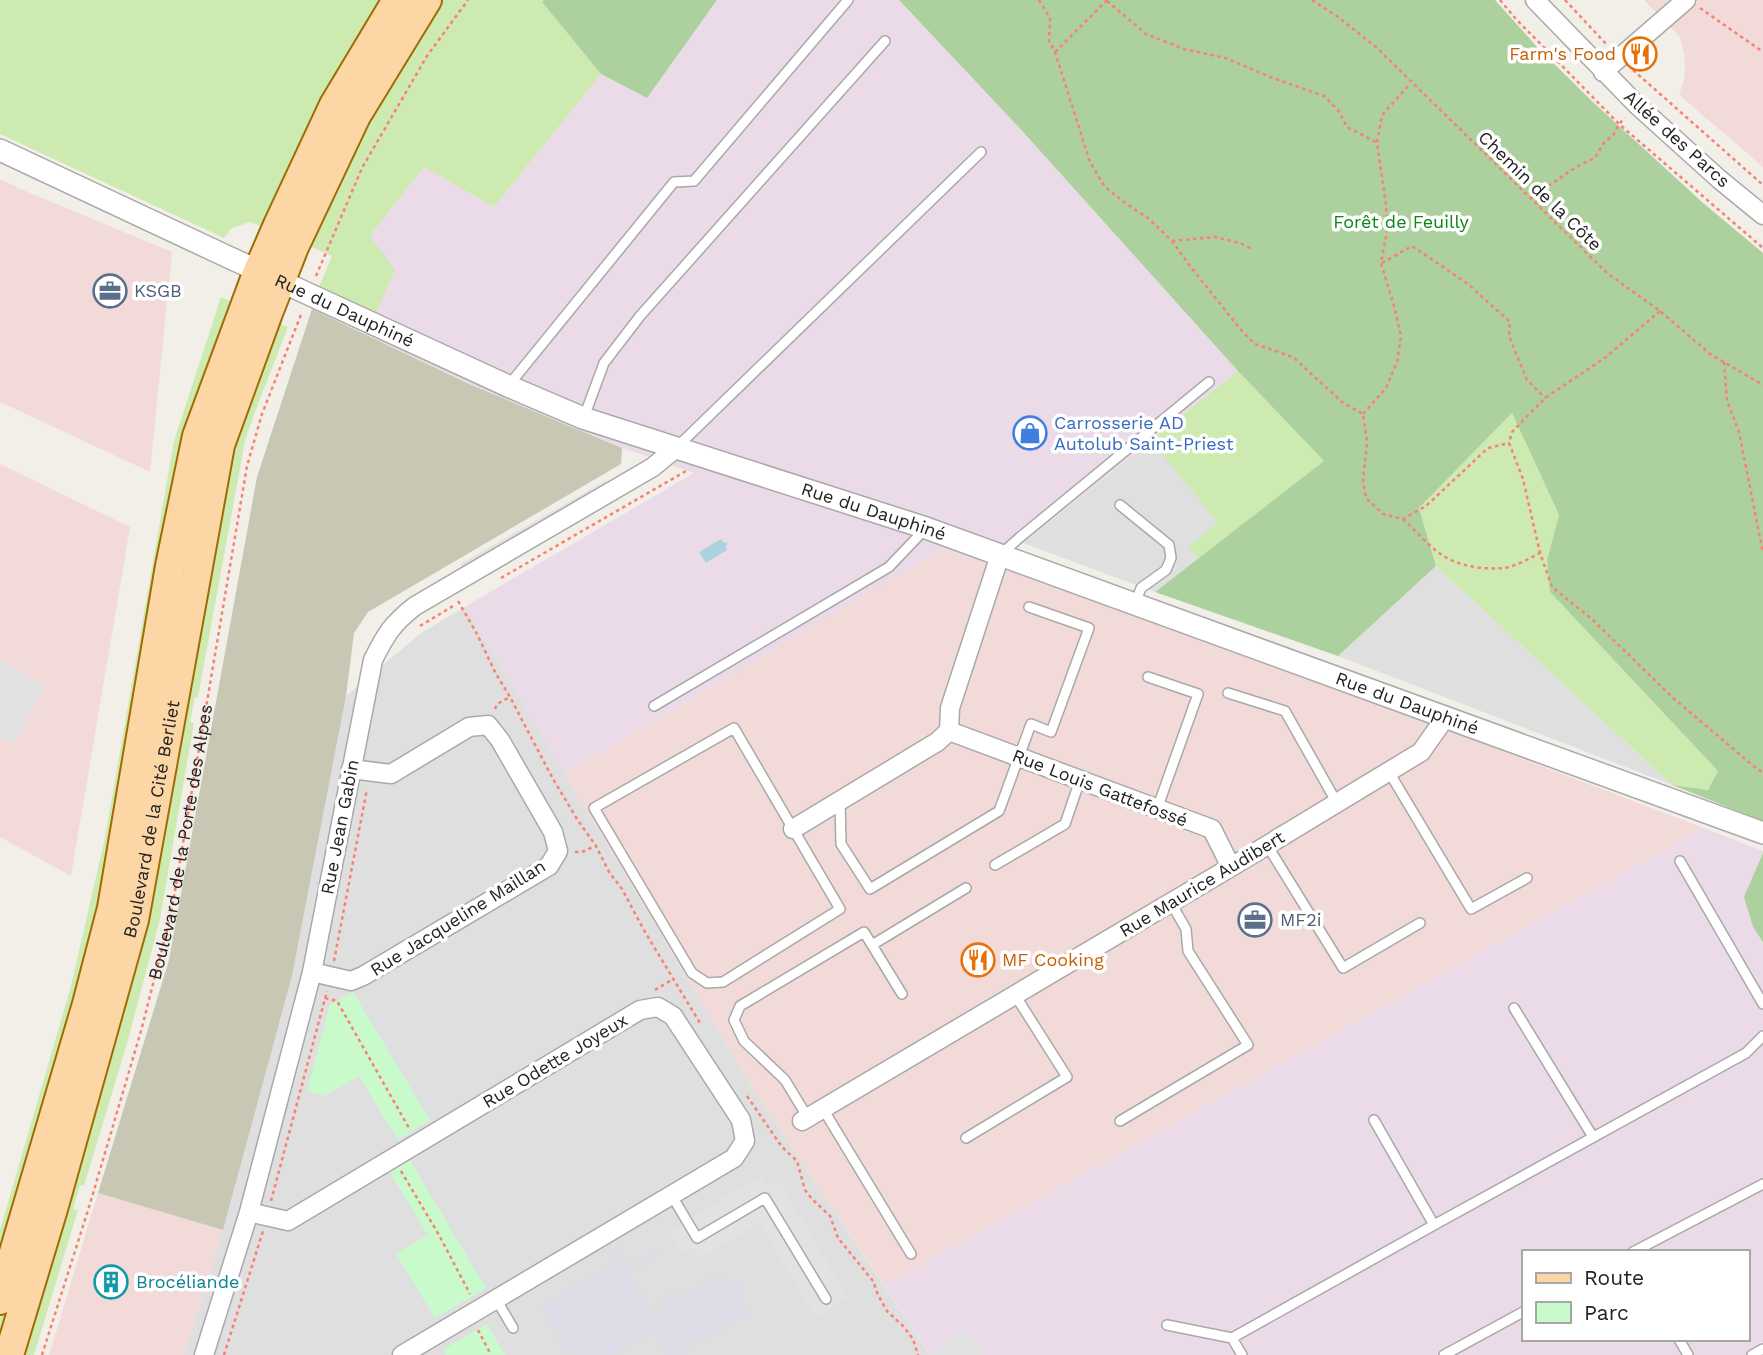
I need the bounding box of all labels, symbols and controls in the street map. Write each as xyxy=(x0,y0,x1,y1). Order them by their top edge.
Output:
restaurant icon: Farm's Food xyxy=(1621,35,1659,73)
place label: Farm's Food xyxy=(1509,43,1616,64)
street label: Allée des Parcs xyxy=(1620,86,1734,192)
street label: Chemin de la Côte xyxy=(1474,126,1606,255)
park label: Forêt de Feuilly xyxy=(1333,211,1469,232)
street label: Rue du Dauphiné xyxy=(272,269,418,351)
office icon: KSGB xyxy=(91,272,129,310)
place label: KSGB xyxy=(134,280,182,301)
place label: Carrosserie AD Autolub Saint-Priest xyxy=(1054,412,1234,454)
shop icon: Carrosserie AD Autolub Saint-Priest xyxy=(1011,414,1049,452)
street label: Rue du Dauphiné xyxy=(799,478,949,544)
street label: Rue du Dauphiné xyxy=(1333,667,1482,739)
street label: Boulevard de la Cité Berliet xyxy=(118,698,184,940)
street label: Boulevard de la Porte des Alpes xyxy=(144,703,216,982)
street label: Rue Louis Gattefossé xyxy=(1009,744,1191,831)
street label: Rue Jean Gabin xyxy=(316,758,363,896)
street label: Rue Maurice Audibert xyxy=(1115,826,1288,941)
street label: Rue Jacqueline Maillan xyxy=(366,855,549,980)
office icon: MF2i xyxy=(1236,901,1274,939)
place label: MF2i xyxy=(1280,909,1322,930)
restaurant icon: MF Cooking xyxy=(959,941,997,979)
place label: MF Cooking xyxy=(1002,949,1104,970)
street label: Rue Odette Joyeux xyxy=(479,1009,631,1112)
legend xyxy=(1522,1250,1749,1341)
building icon: Brocéliande xyxy=(92,1263,130,1301)
text: Route xyxy=(1584,1265,1644,1290)
place label: Brocéliande xyxy=(136,1271,239,1292)
text: Parc xyxy=(1584,1300,1629,1325)

